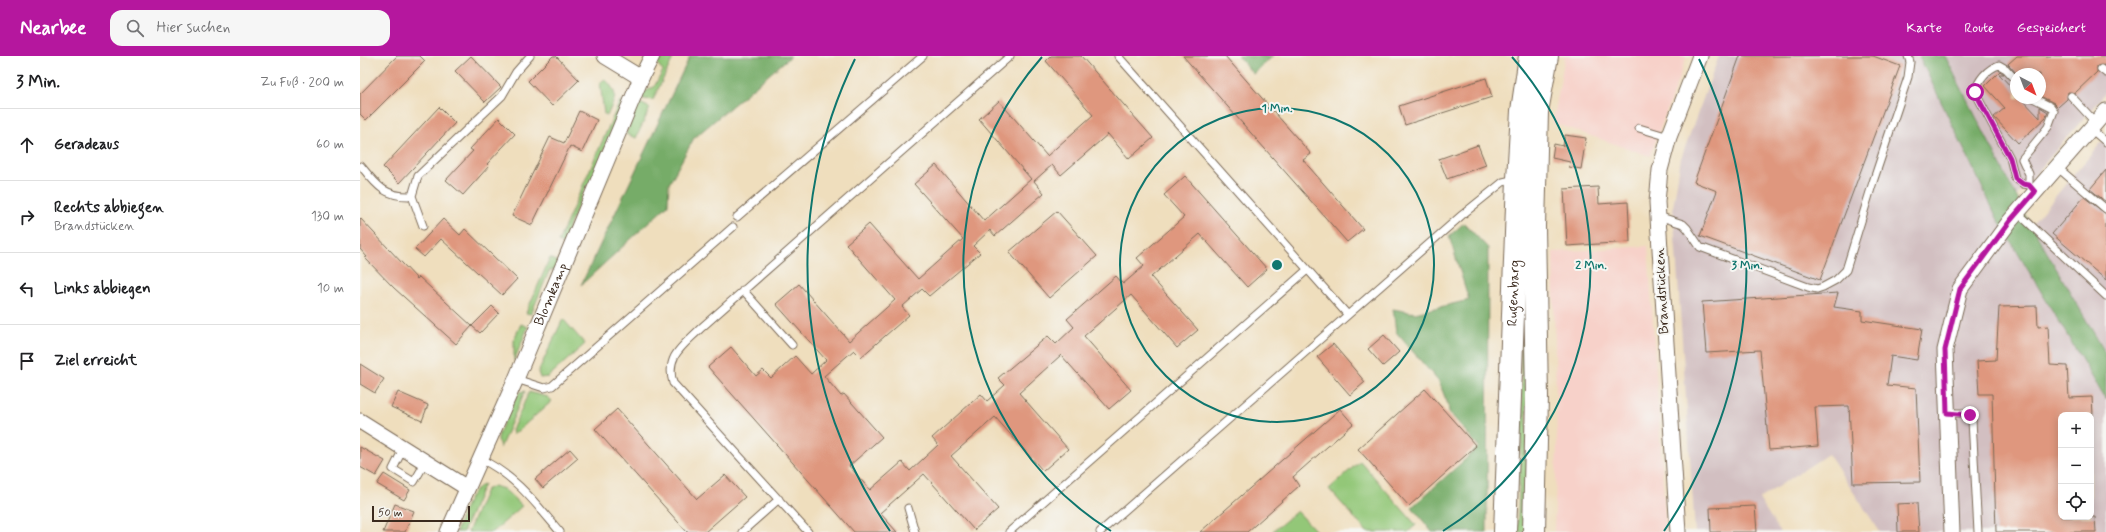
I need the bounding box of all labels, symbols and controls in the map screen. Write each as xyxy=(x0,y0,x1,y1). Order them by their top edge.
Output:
search box xyxy=(110,10,390,46)
text: Nearbee xyxy=(20,16,86,41)
icon: search xyxy=(124,17,146,39)
text: Hier suchen xyxy=(156,18,230,38)
text: Karte xyxy=(1906,19,1942,37)
text: Route xyxy=(1964,19,1995,37)
text: Gespeichert xyxy=(2017,19,2086,37)
north arrow xyxy=(2010,68,2046,104)
text: 3 Min. xyxy=(16,71,60,93)
text: Zu Fuß · 200 m xyxy=(260,74,344,91)
route start xyxy=(1966,83,1984,101)
text: 1 Min. xyxy=(1261,101,1293,117)
icon: ahead xyxy=(16,134,38,156)
text: Geradeaus xyxy=(54,135,119,155)
text: 60 m xyxy=(316,136,344,153)
text: Rechts abbiegen xyxy=(54,198,164,218)
icon: right xyxy=(16,206,38,228)
text: 130 m xyxy=(311,208,344,225)
text: Brandstücken xyxy=(54,218,135,235)
street label: Brandstücken xyxy=(1651,247,1673,335)
centre of rings xyxy=(1270,258,1284,272)
text: 2 Min. xyxy=(1575,258,1607,274)
text: 3 Min. xyxy=(1731,258,1763,274)
street label: Blomkamp xyxy=(530,260,572,328)
street label: Rugenbarg xyxy=(1504,260,1525,327)
icon: left xyxy=(16,278,38,300)
text: Links abbiegen xyxy=(54,279,151,299)
text: 10 m xyxy=(317,280,344,297)
icon: arrive xyxy=(16,350,38,372)
text: Ziel erreicht xyxy=(54,351,137,371)
route end xyxy=(1961,406,1979,424)
map controls xyxy=(2058,412,2094,520)
button: + xyxy=(2058,412,2094,448)
button: − xyxy=(2058,448,2094,484)
button: locate xyxy=(2058,484,2094,520)
scale bar xyxy=(372,504,470,523)
text: 50 m xyxy=(378,506,403,520)

